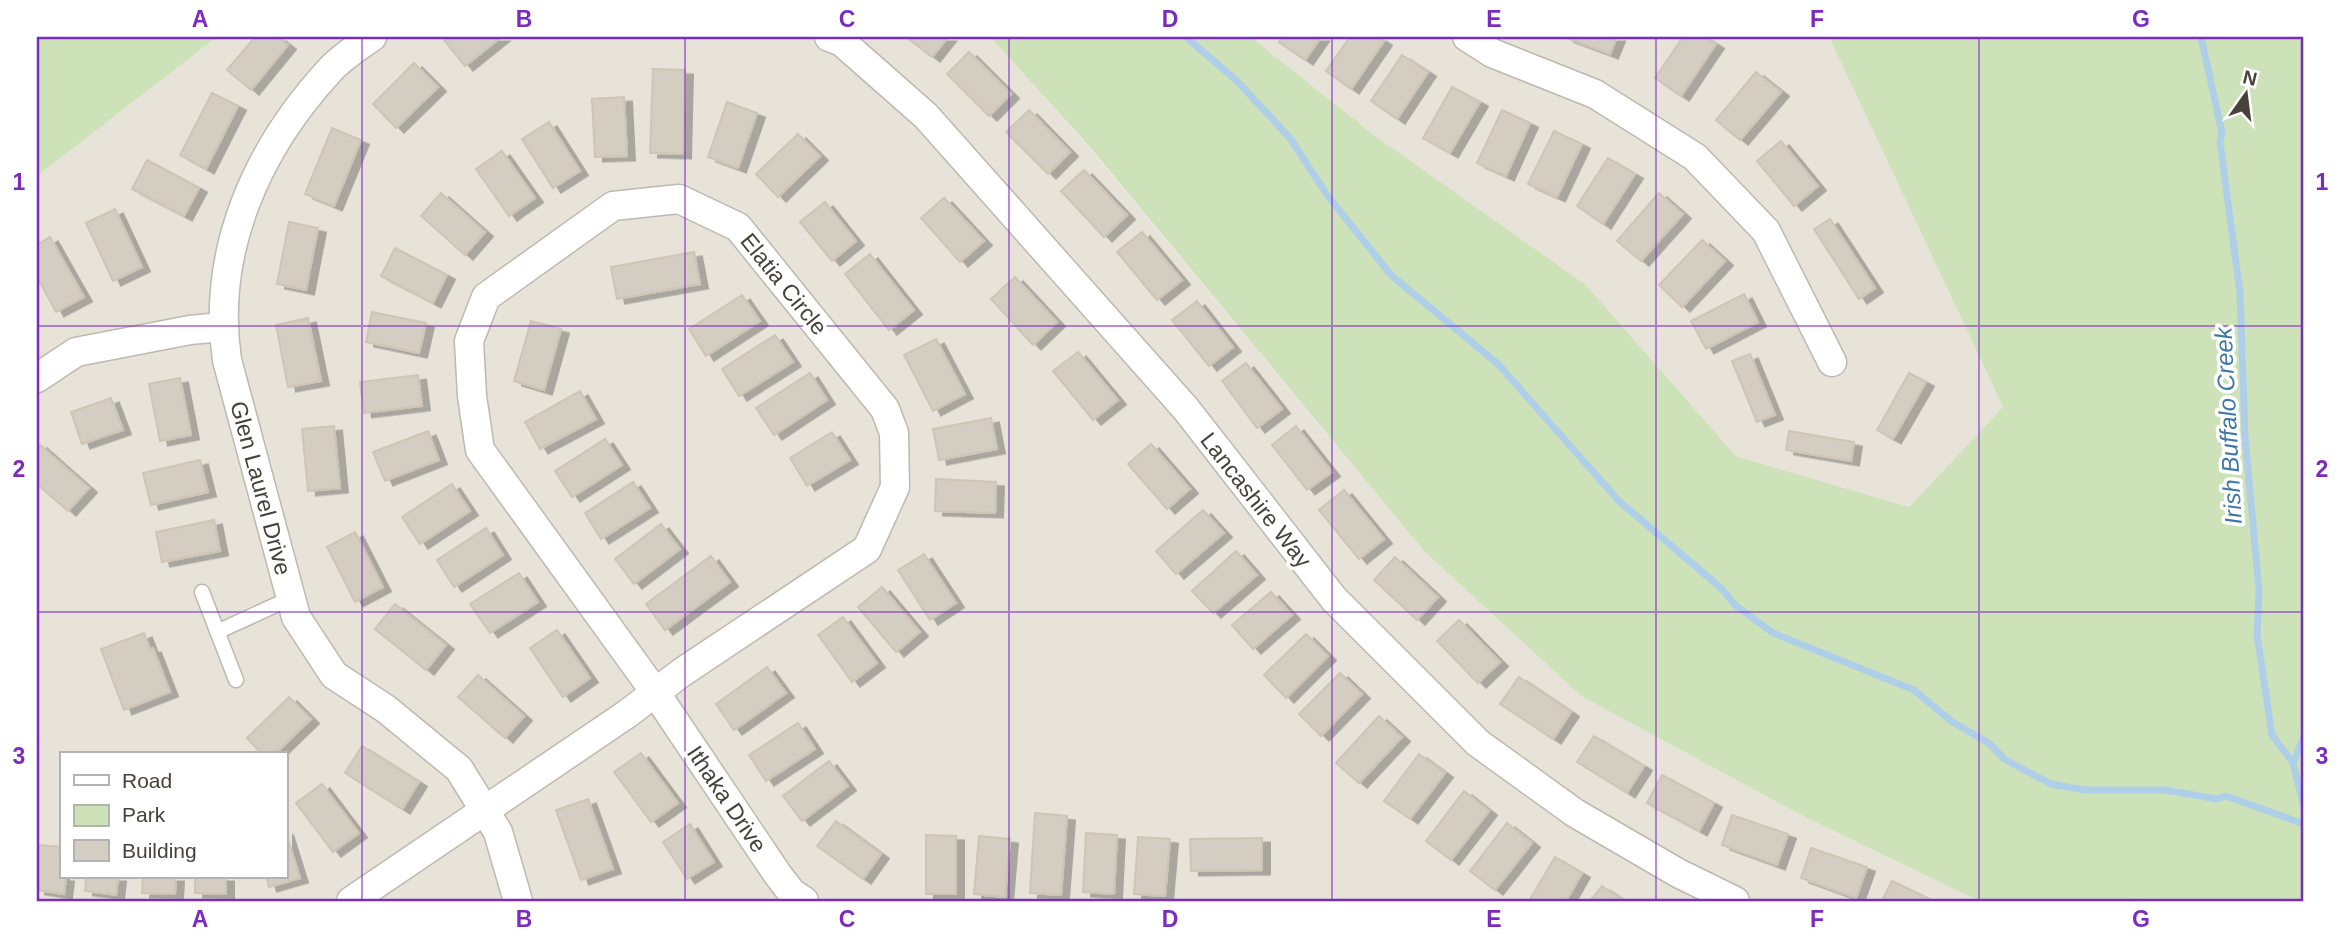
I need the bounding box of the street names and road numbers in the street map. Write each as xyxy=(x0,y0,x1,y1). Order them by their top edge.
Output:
street label: Elatia Circle xyxy=(735,228,833,340)
street label: Glen Laurel Drive xyxy=(225,398,297,578)
street label: Lancashire Way xyxy=(1195,427,1317,573)
street label: Ithaka Drive xyxy=(682,741,772,857)

